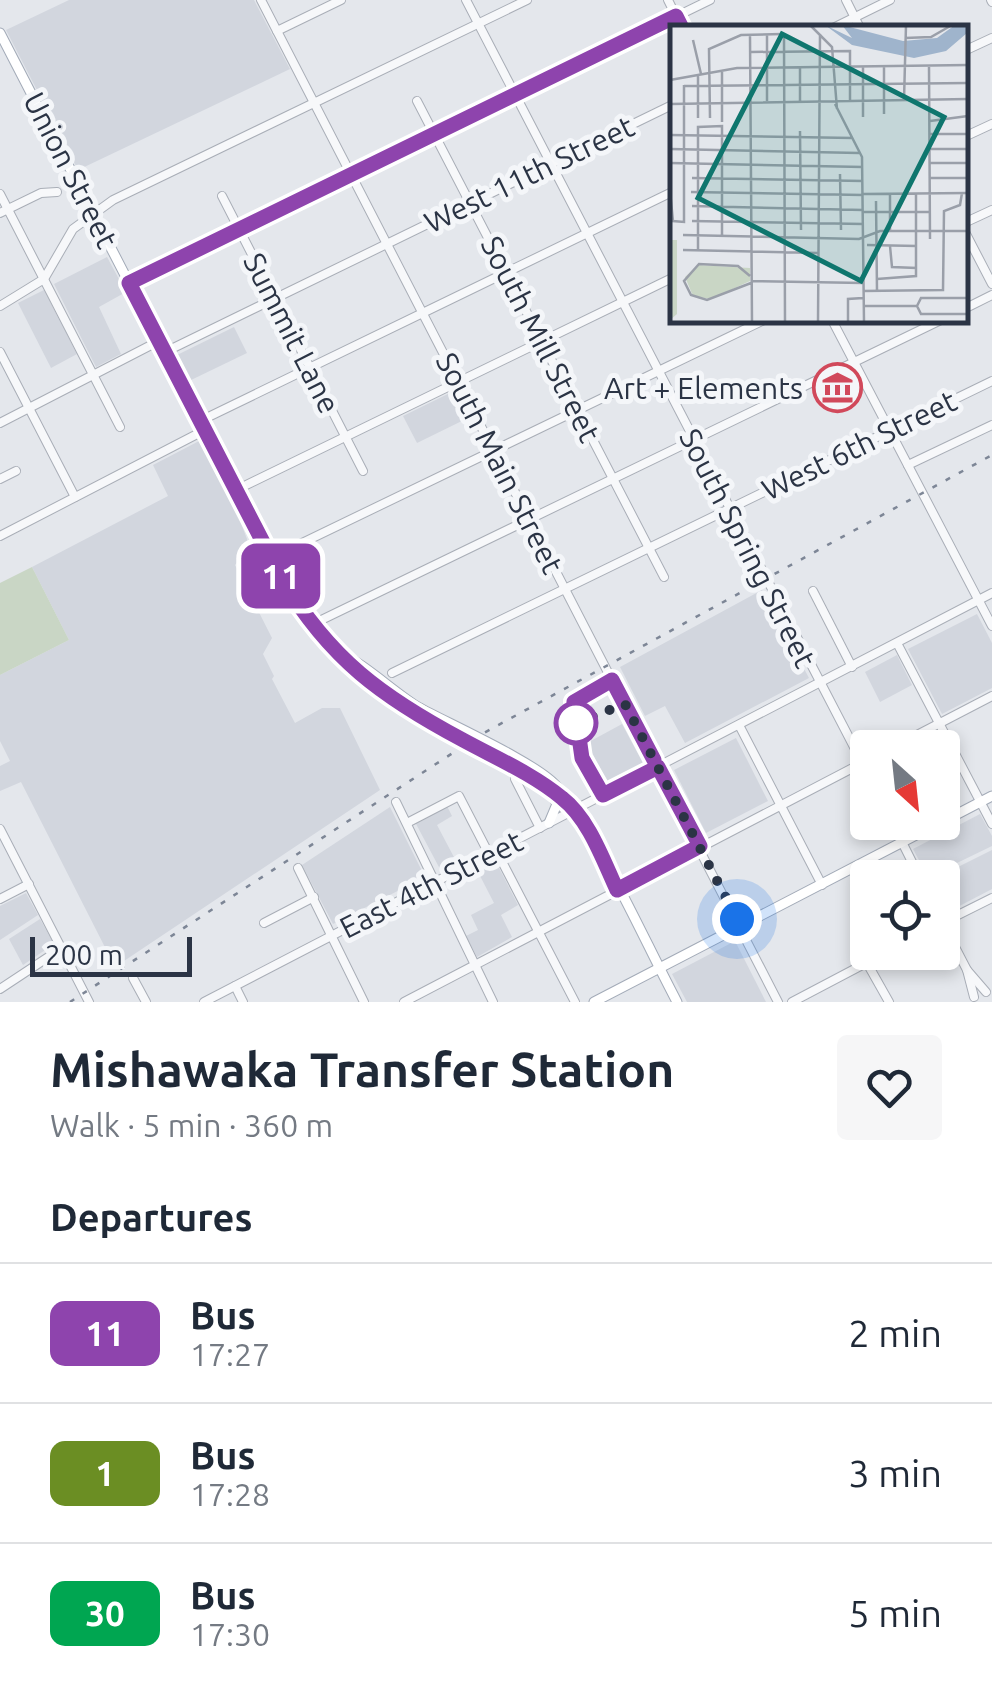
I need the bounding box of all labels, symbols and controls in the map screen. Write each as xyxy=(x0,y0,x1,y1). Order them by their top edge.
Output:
inset map xyxy=(670,25,967,322)
street label: Union Street xyxy=(17,86,125,254)
street label: West 11th Street xyxy=(419,108,640,239)
street label: South Mill Street xyxy=(475,231,608,448)
street label: Summit Lane xyxy=(237,247,347,419)
street label: South Main Street xyxy=(430,347,570,579)
museum icon: Art + Elements xyxy=(812,362,864,414)
place label: Art + Elements xyxy=(604,371,803,405)
street label: West 6th Street xyxy=(756,383,962,507)
street label: South Spring Street xyxy=(673,423,823,673)
line badge: 11 xyxy=(236,544,326,608)
text: 11 xyxy=(261,556,301,596)
unlabelled marker xyxy=(555,702,597,744)
north arrow xyxy=(850,730,960,840)
map controls xyxy=(850,730,960,970)
street label: East 4th Street xyxy=(334,823,528,945)
button: locate xyxy=(850,860,960,970)
your location xyxy=(712,894,762,944)
scale bar xyxy=(30,932,192,976)
text: 200 m xyxy=(45,939,123,970)
button: heart xyxy=(837,1035,942,1140)
text: Mishawaka Transfer Station xyxy=(50,1042,674,1096)
text: Walk · 5 min · 360 m xyxy=(50,1107,333,1143)
text: Departures xyxy=(50,1196,252,1238)
text: Bus xyxy=(190,1294,255,1336)
text: 2 min xyxy=(848,1312,942,1354)
text: 11 xyxy=(85,1313,125,1353)
text: 17:27 xyxy=(190,1336,270,1372)
text: Bus xyxy=(190,1434,255,1476)
text: 3 min xyxy=(848,1452,942,1494)
text: 1 xyxy=(95,1453,115,1493)
text: 17:28 xyxy=(190,1476,270,1512)
text: Bus xyxy=(190,1574,255,1616)
text: 5 min xyxy=(848,1592,942,1634)
text: 30 xyxy=(85,1593,125,1633)
text: 17:30 xyxy=(190,1616,270,1652)

